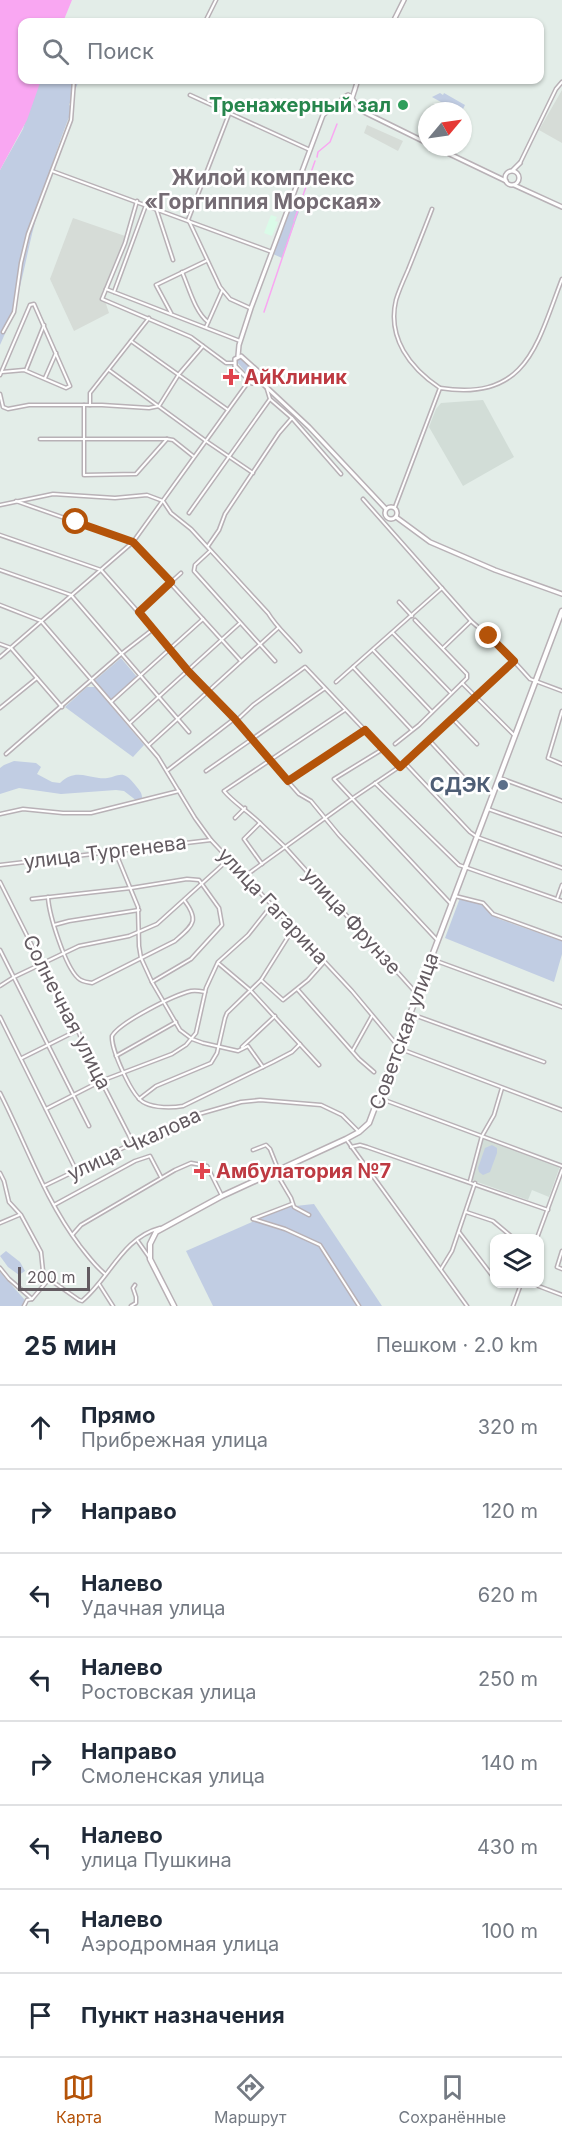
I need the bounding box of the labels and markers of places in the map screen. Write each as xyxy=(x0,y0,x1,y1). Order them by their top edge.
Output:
place label: Тренажерный зал xyxy=(209,93,391,117)
marker: Тренажерный зал xyxy=(396,98,410,112)
place label: АйКлиник xyxy=(244,365,347,389)
marker: АйКлиник xyxy=(222,368,240,386)
place label: СДЭК xyxy=(430,773,491,797)
marker: СДЭК xyxy=(496,778,510,792)
place label: Амбулатория №7 xyxy=(216,1159,391,1183)
marker: Амбулатория №7 xyxy=(193,1162,211,1180)

